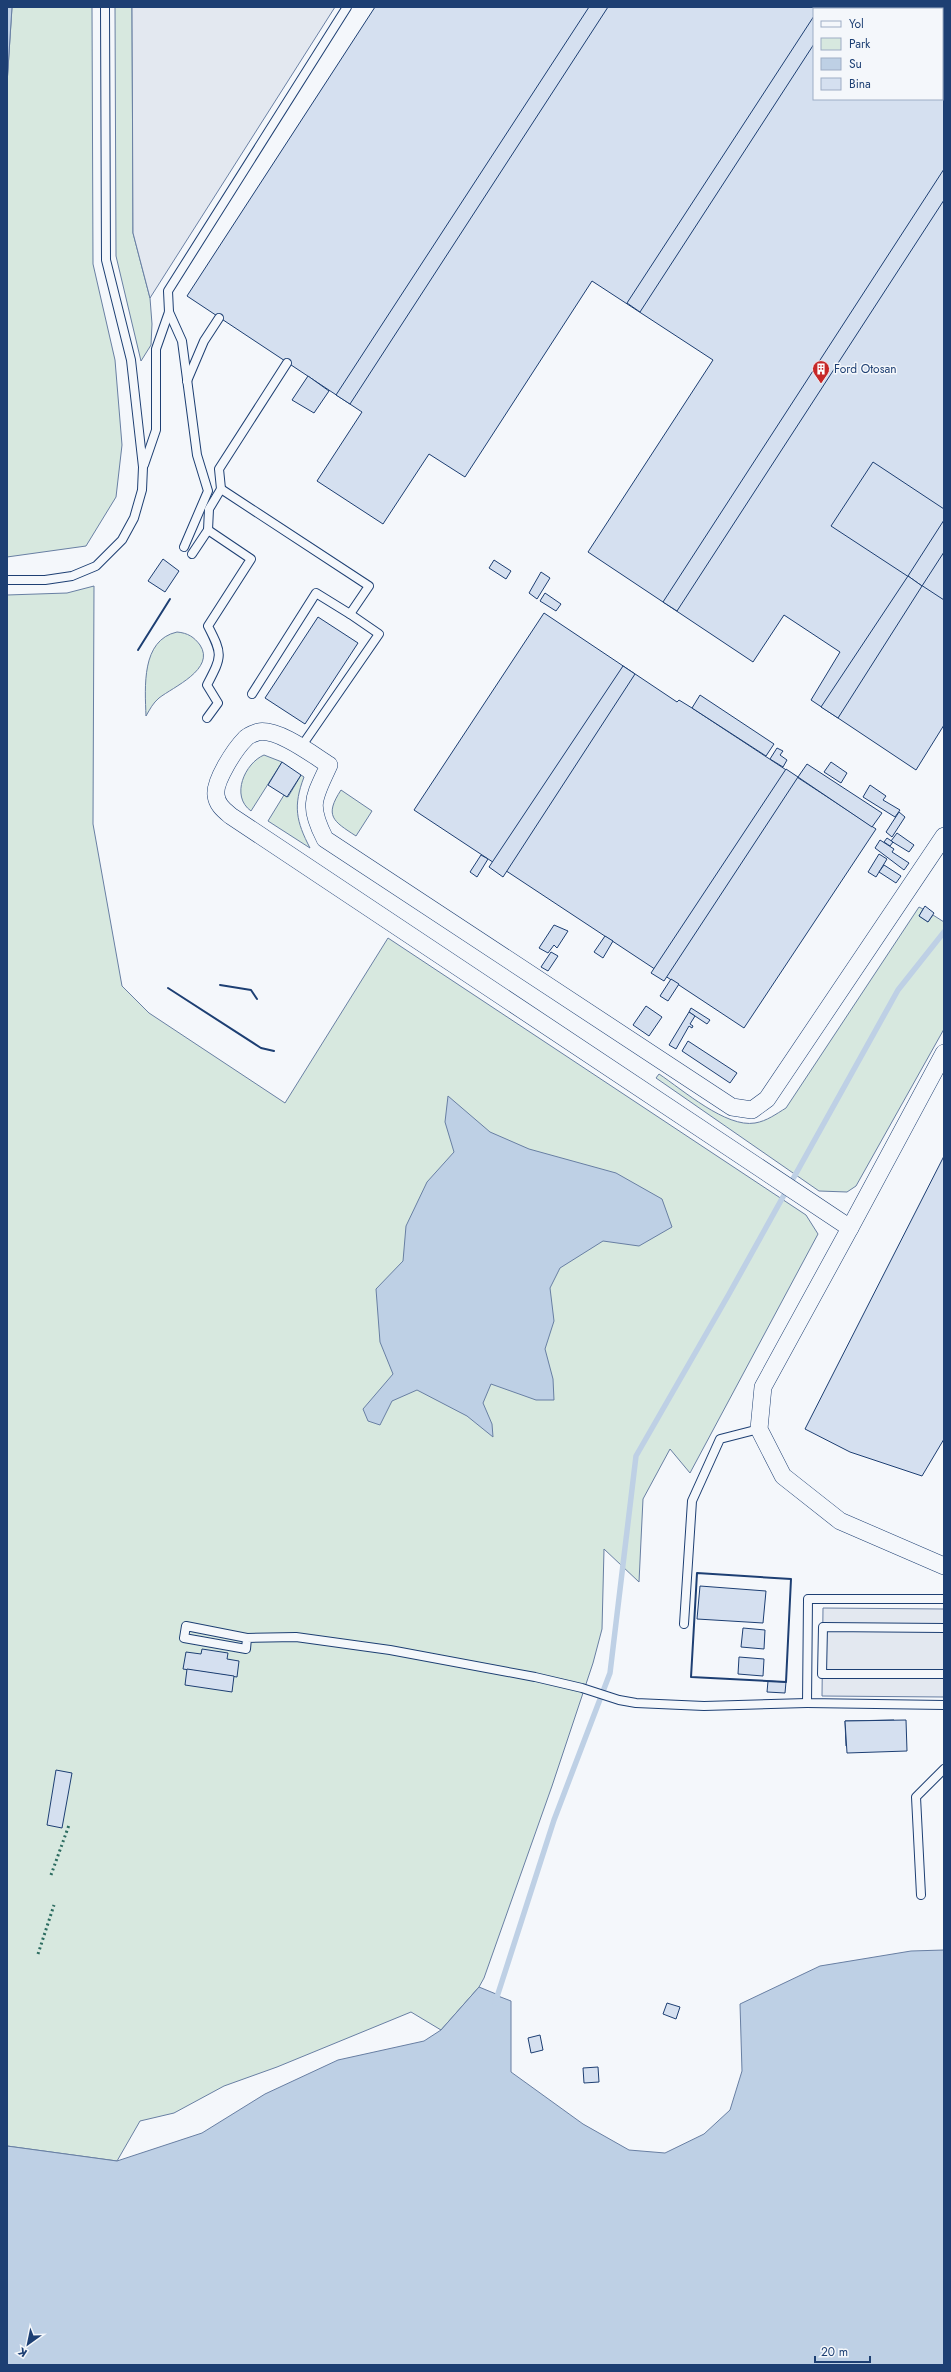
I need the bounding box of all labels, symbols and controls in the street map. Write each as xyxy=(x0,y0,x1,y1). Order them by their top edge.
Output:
legend xyxy=(813,8,943,100)
text: Yol xyxy=(849,15,864,33)
text: Park xyxy=(849,35,871,53)
text: Su xyxy=(849,55,862,73)
text: Bina xyxy=(849,75,871,93)
building icon: Ford Otosan xyxy=(811,359,831,384)
place label: Ford Otosan xyxy=(834,360,897,378)
north arrow xyxy=(8,2324,48,2364)
scale bar xyxy=(815,2338,870,2364)
text: K xyxy=(15,2343,30,2361)
text: 20 m xyxy=(821,2343,848,2361)

